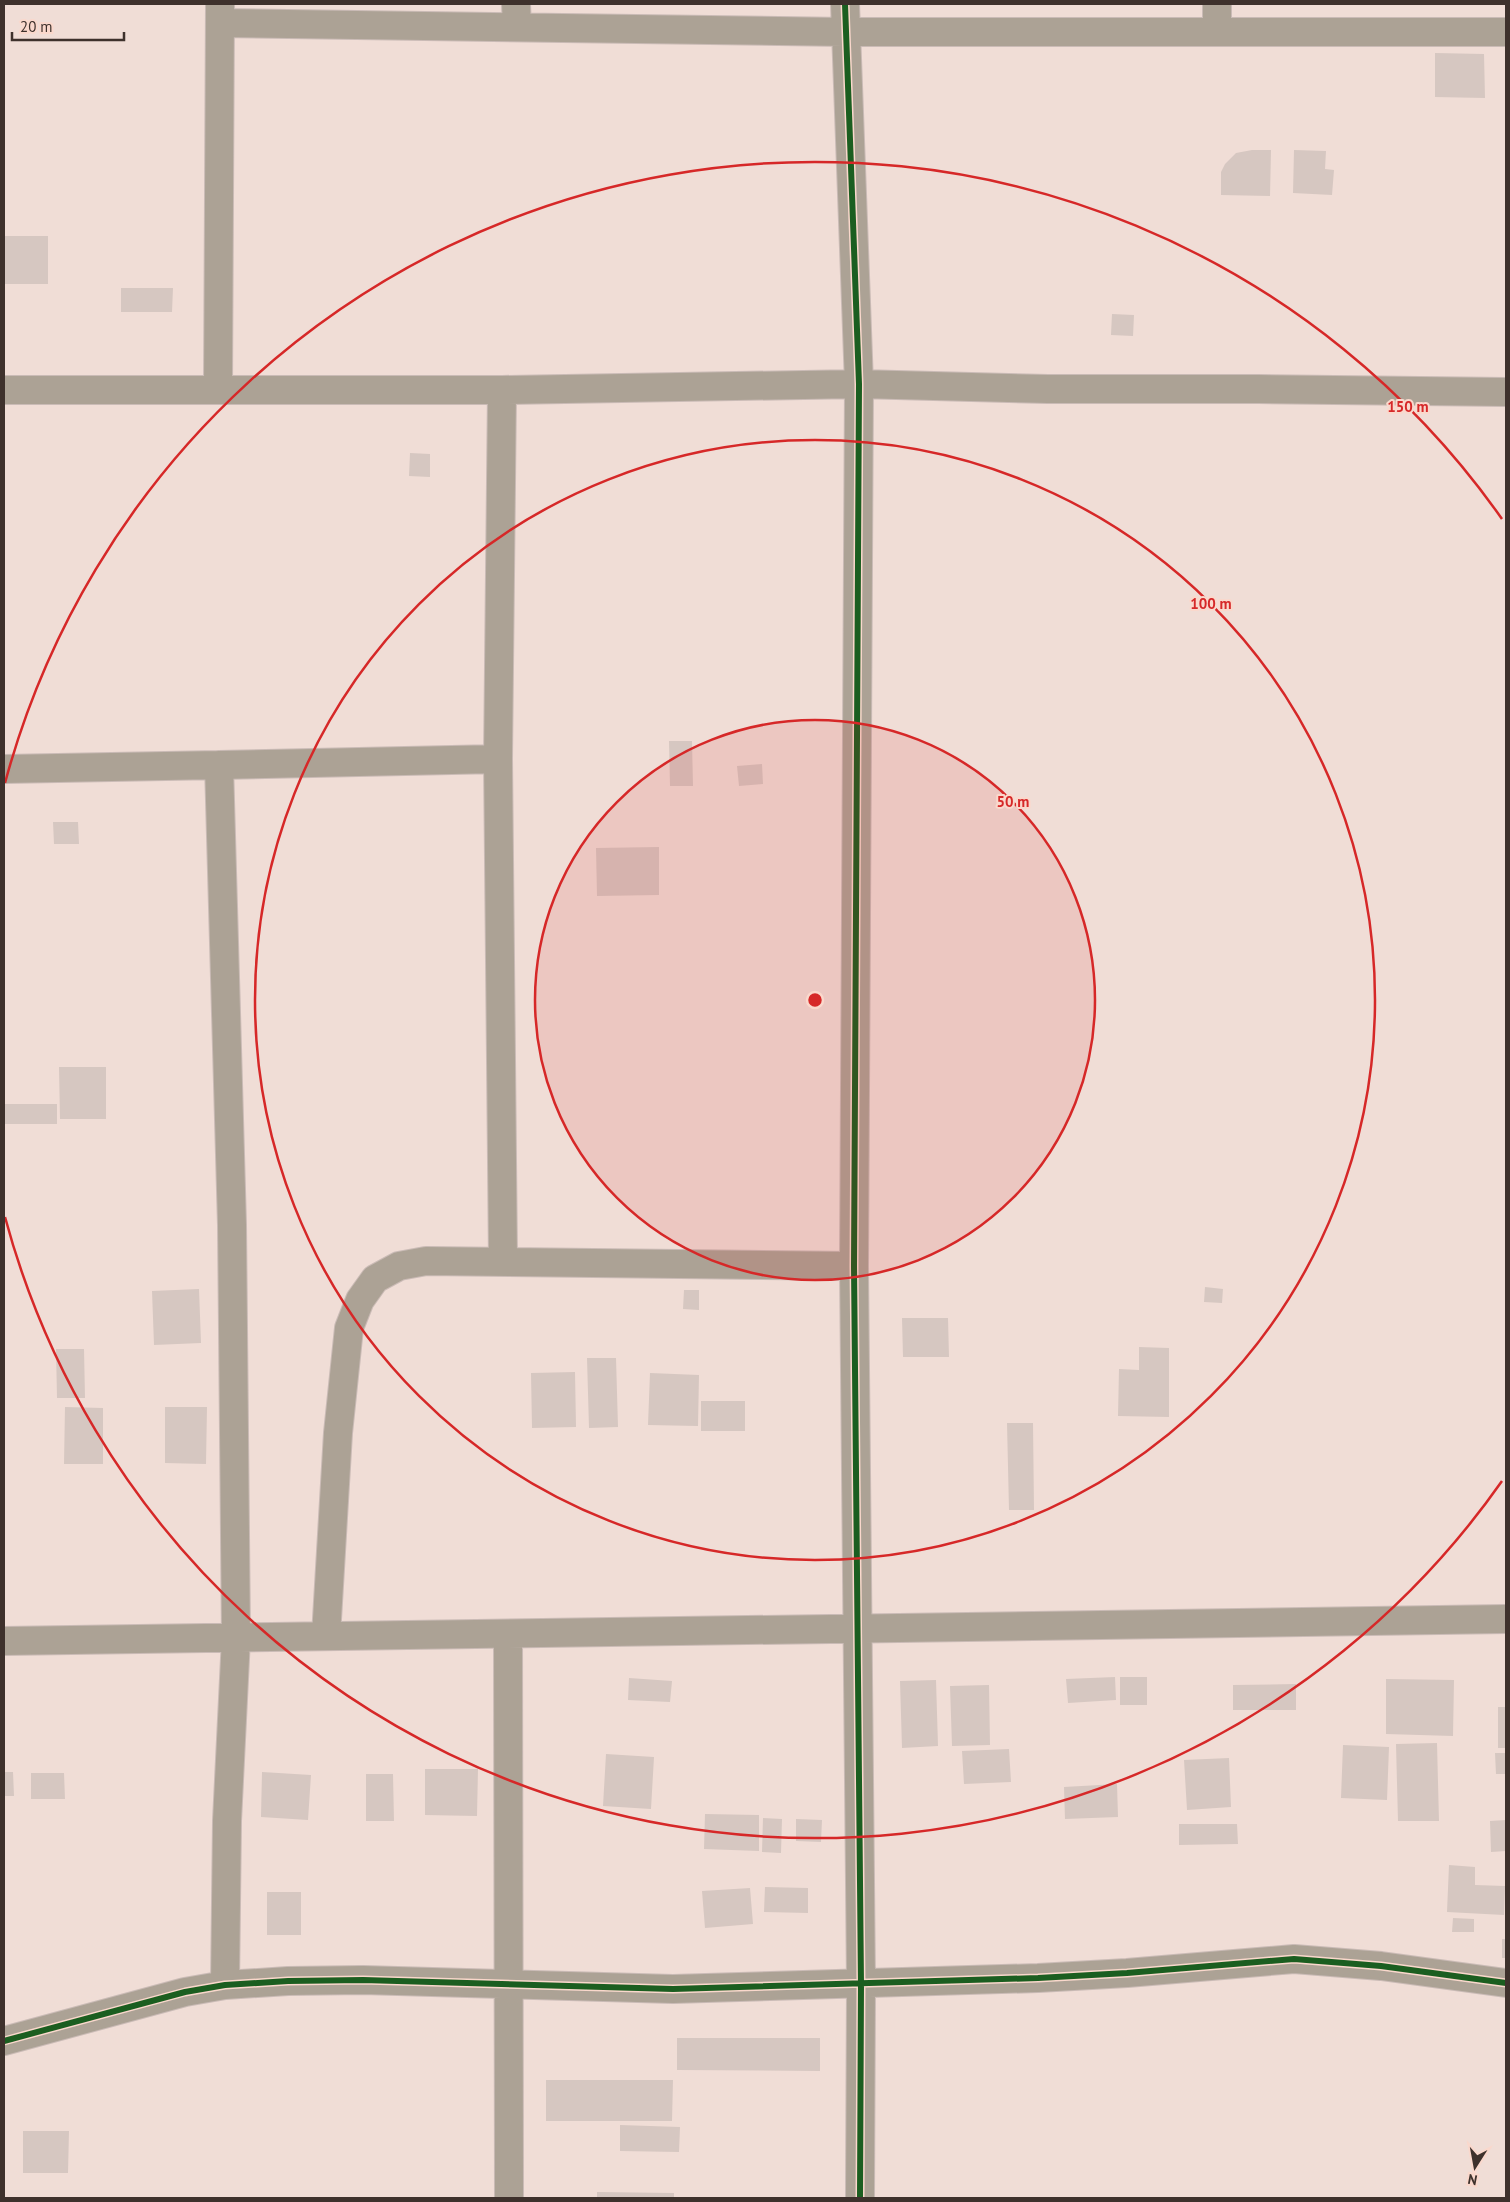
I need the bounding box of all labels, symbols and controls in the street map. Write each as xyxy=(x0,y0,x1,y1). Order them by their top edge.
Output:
scale bar xyxy=(12,10,125,42)
text: 20 m xyxy=(20,17,53,36)
text: 150 m xyxy=(1387,397,1429,416)
text: 100 m xyxy=(1190,594,1232,613)
text: 50 m xyxy=(997,792,1029,811)
centre of rings xyxy=(806,991,824,1009)
north arrow xyxy=(1450,2142,1500,2192)
text: N xyxy=(1466,2170,1479,2189)

